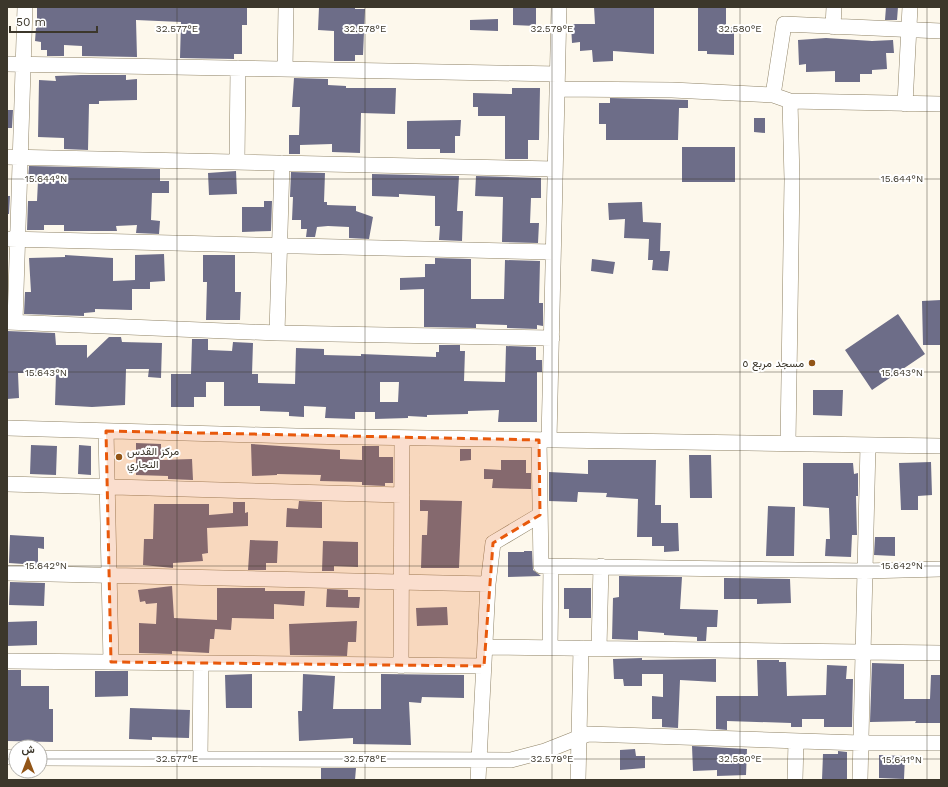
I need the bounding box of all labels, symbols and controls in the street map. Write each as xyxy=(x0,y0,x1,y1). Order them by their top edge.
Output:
scale bar xyxy=(10,8,97,34)
text: 50 m xyxy=(16,15,46,29)
text: 32.577°E xyxy=(156,23,198,34)
text: 32.578°E xyxy=(344,23,386,34)
text: 32.579°E xyxy=(531,23,573,34)
text: 32.580°E xyxy=(718,23,762,34)
text: 15.644°N xyxy=(25,173,67,184)
text: 15.644°N xyxy=(881,173,923,184)
place label: مسجد مربع ٥ xyxy=(742,357,804,371)
marker: مسجد مربع ٥ xyxy=(807,358,817,368)
text: 15.643°N xyxy=(25,367,67,378)
text: 15.643°N xyxy=(881,367,923,378)
place label: مركز القدس التجاري xyxy=(127,445,179,474)
marker: مركز القدس التجاري xyxy=(114,452,124,462)
text: 15.642°N xyxy=(25,560,67,571)
text: 15.642°N xyxy=(881,560,923,571)
north arrow xyxy=(8,739,48,779)
text: ش xyxy=(21,743,35,756)
text: 32.577°E xyxy=(156,753,198,764)
text: 32.578°E xyxy=(344,753,386,764)
text: 32.579°E xyxy=(531,753,573,764)
text: 32.580°E xyxy=(718,753,762,764)
text: 15.641°N xyxy=(882,754,922,765)

